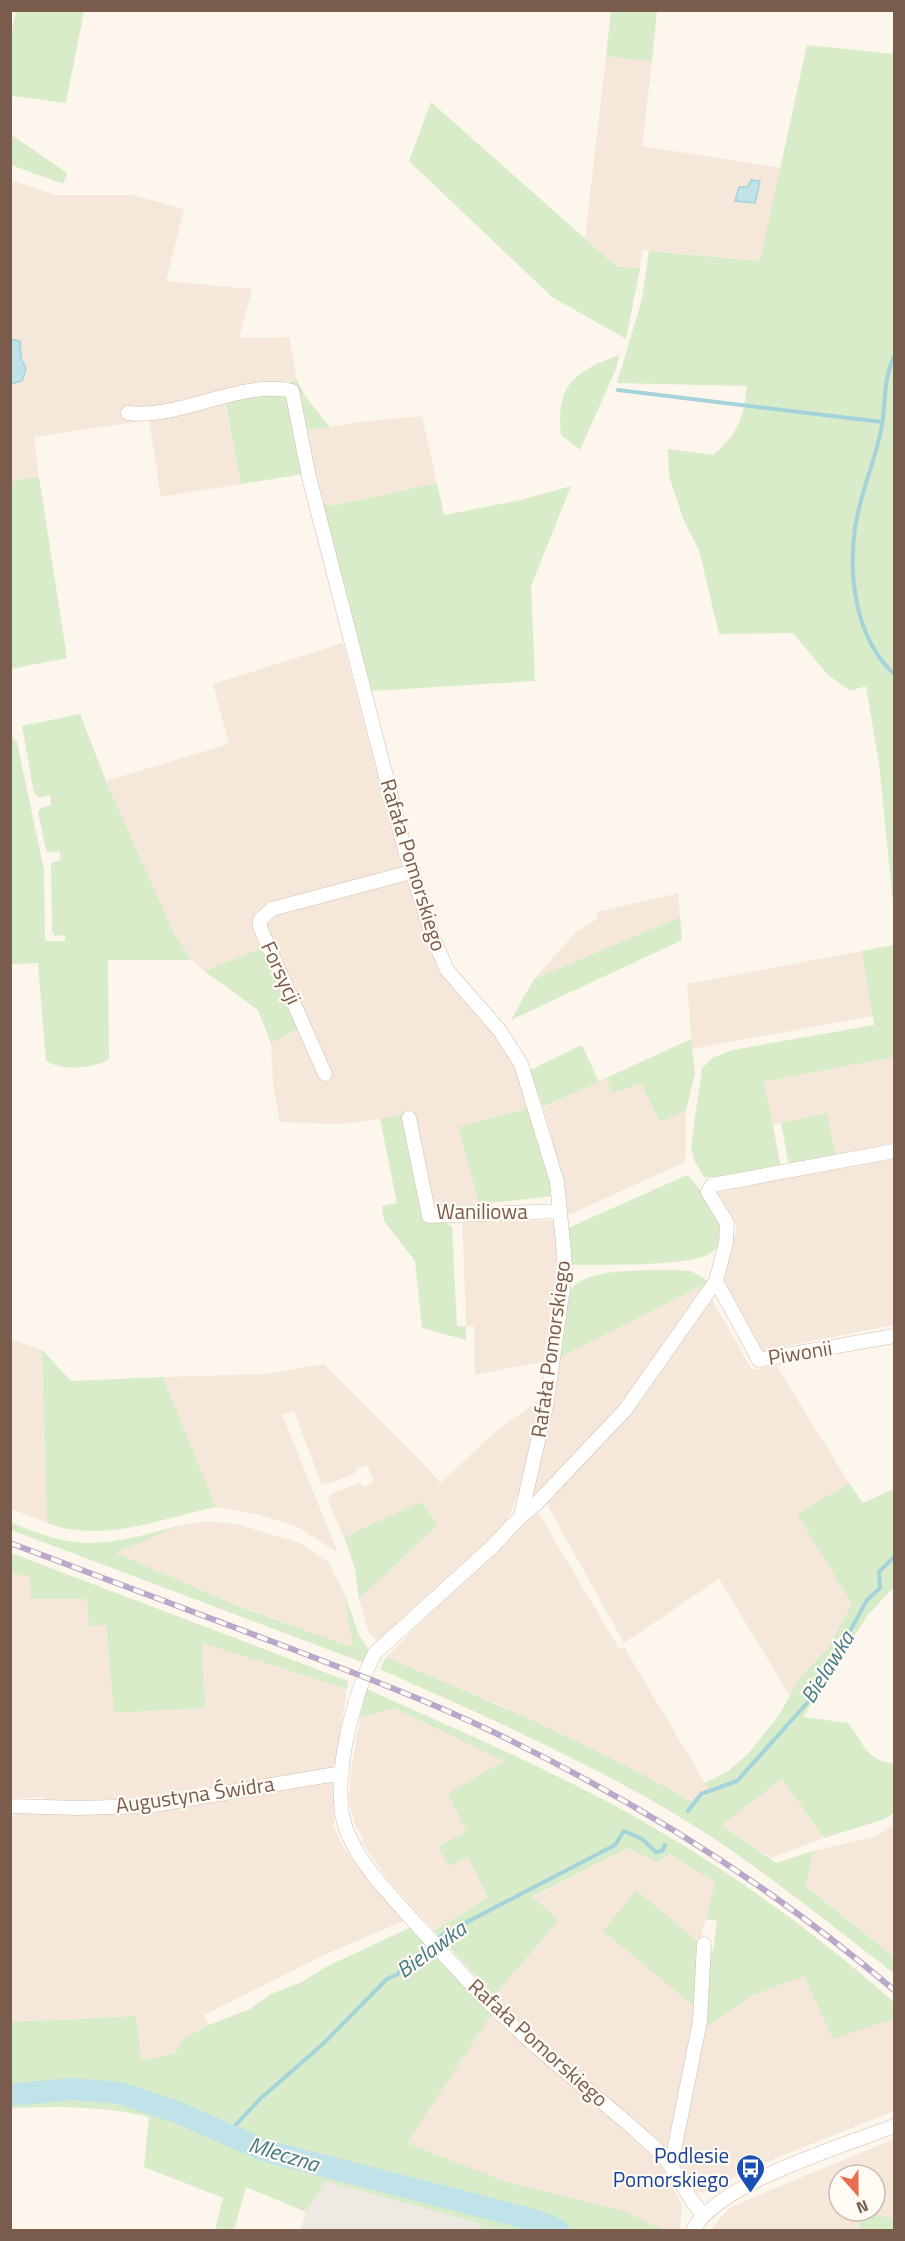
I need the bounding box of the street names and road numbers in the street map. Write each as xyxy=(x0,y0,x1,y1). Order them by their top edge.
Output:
street label: Rafała Pomorskiego xyxy=(373,775,455,955)
street label: Forsycji xyxy=(253,935,311,1010)
street label: Waniliowa xyxy=(436,1195,528,1227)
street label: Rafała Pomorskiego xyxy=(522,1258,578,1440)
street label: Piwonii xyxy=(765,1331,834,1373)
street label: Augustyna Świdra xyxy=(113,1767,277,1821)
street label: Rafała Pomorskiego xyxy=(462,1971,616,2114)

